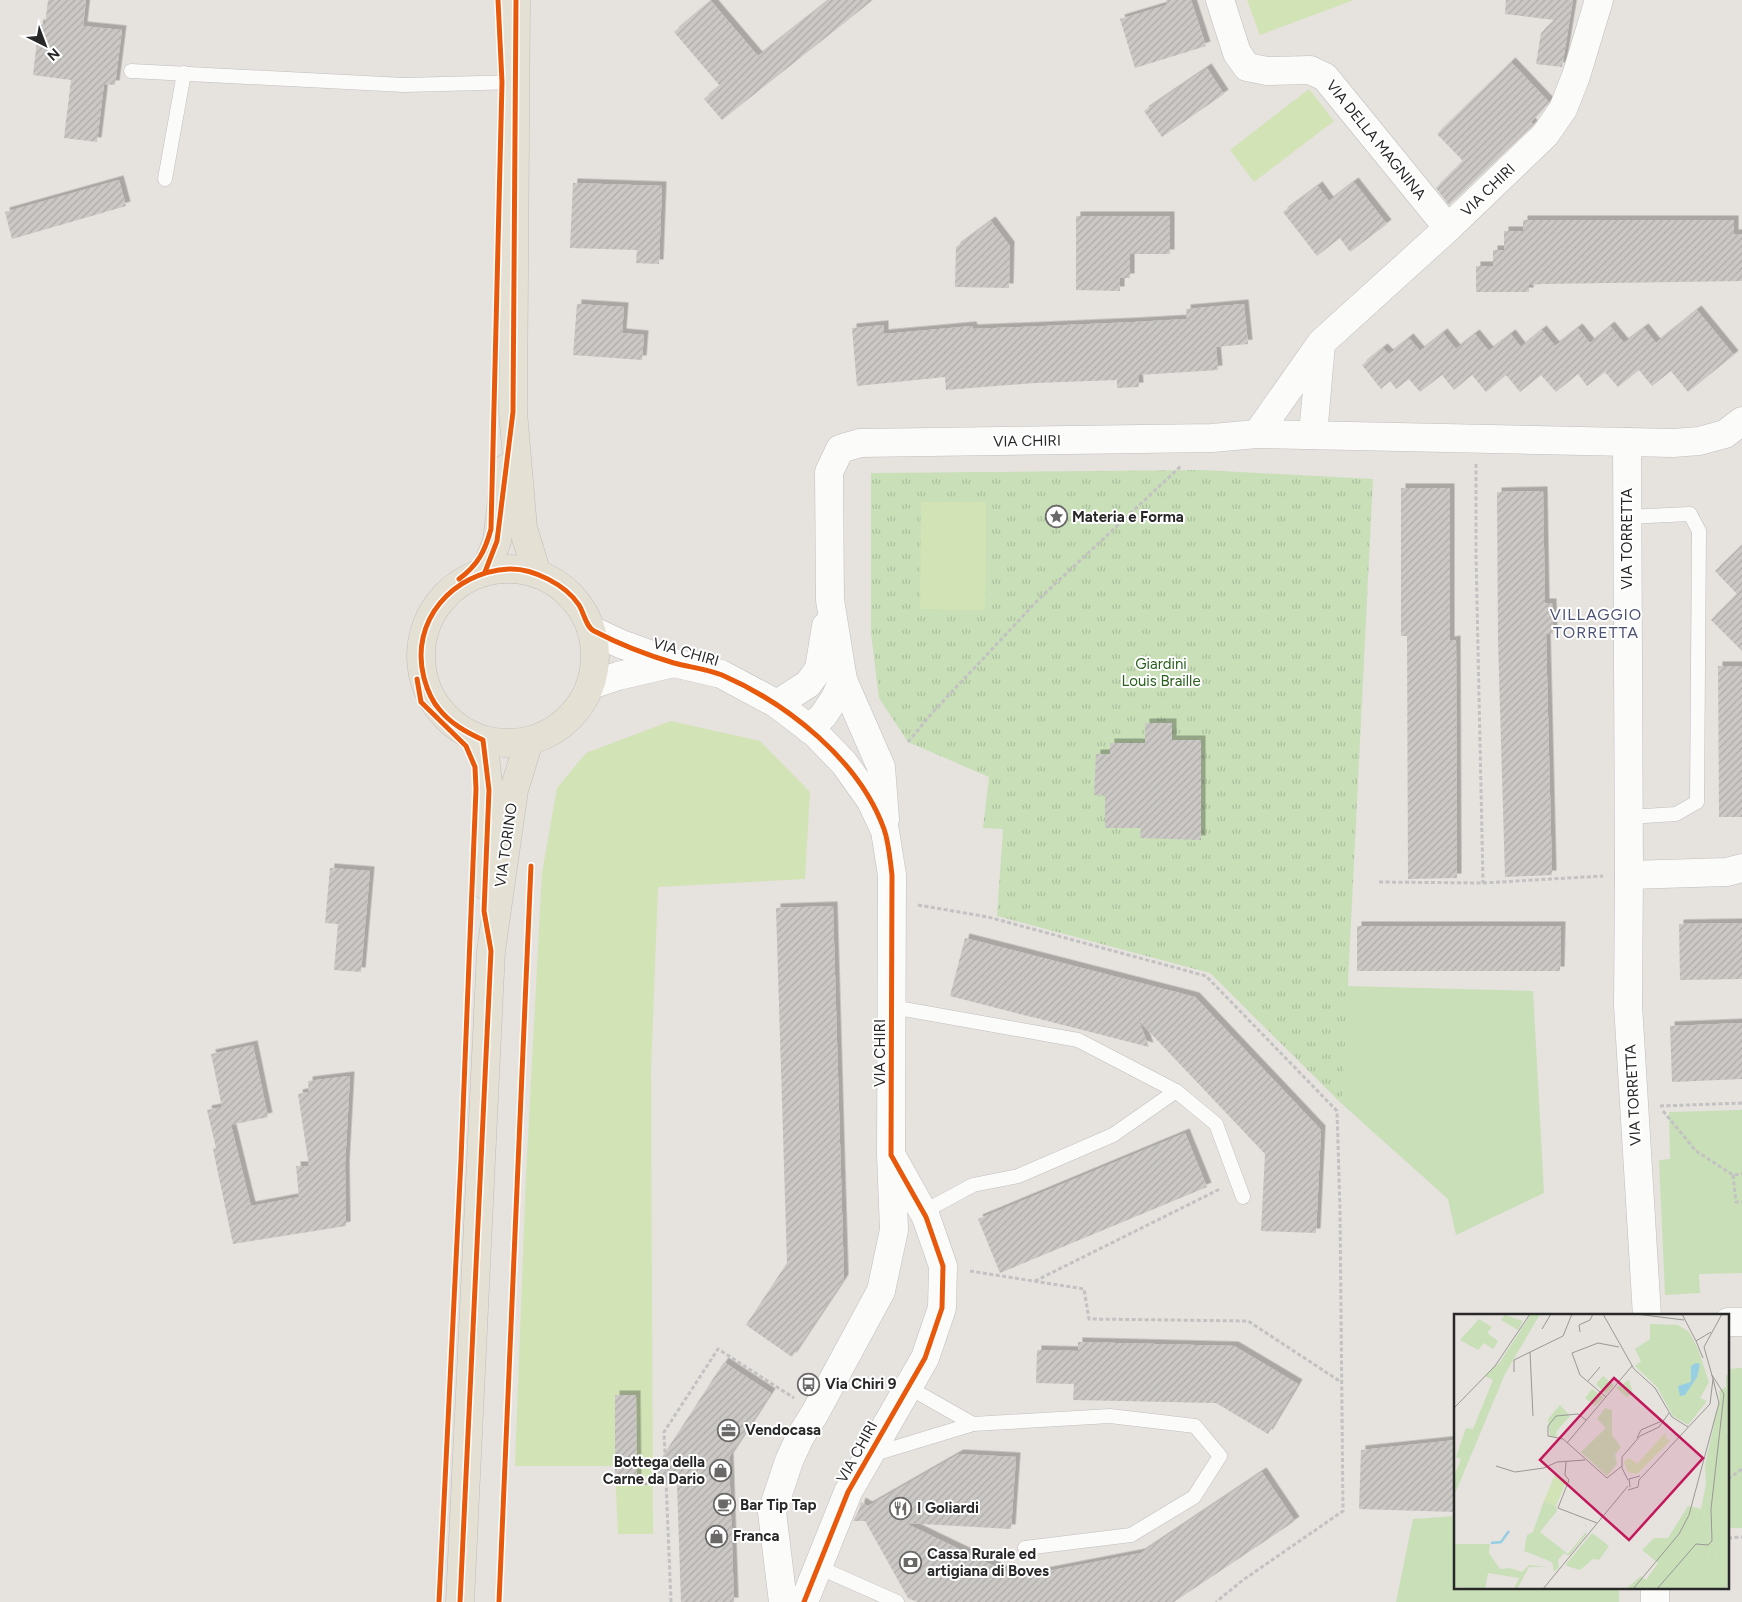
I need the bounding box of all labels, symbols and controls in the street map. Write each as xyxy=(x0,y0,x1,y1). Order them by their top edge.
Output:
north arrow xyxy=(20,20,70,70)
text: N xyxy=(44,44,63,64)
street label: VIA DELLA MAGNINA xyxy=(1322,77,1430,203)
street label: VIA CHIRI xyxy=(1457,160,1519,220)
street label: VIA CHIRI xyxy=(993,431,1061,451)
street label: VIA TORRETTA xyxy=(1618,488,1636,590)
place icon: Materia e Forma xyxy=(1044,505,1068,529)
place label: Materia e Forma xyxy=(1072,508,1184,526)
district label: VILLAGGIO TORRETTA xyxy=(1550,605,1642,642)
street label: VIA CHIRI xyxy=(651,634,721,670)
park label: Giardini Louis Braille xyxy=(1121,655,1201,690)
street label: VIA TORINO xyxy=(491,802,521,888)
street label: VIA CHIRI xyxy=(871,1019,889,1087)
street label: VIA TORRETTA xyxy=(1621,1044,1645,1146)
inset map xyxy=(1454,1314,1730,1590)
bus stop icon: Via Chiri 9 xyxy=(797,1372,821,1396)
place label: Via Chiri 9 xyxy=(825,1375,897,1393)
office icon: Vendocasa xyxy=(717,1418,741,1442)
street label: VIA CHIRI xyxy=(833,1418,881,1486)
place label: Vendocasa xyxy=(745,1421,821,1439)
place label: Bottega della Carne da Dario xyxy=(603,1453,705,1488)
shop icon: Bottega della Carne da Dario xyxy=(709,1459,733,1483)
cafe icon: Bar Tip Tap xyxy=(712,1493,736,1517)
place label: Bar Tip Tap xyxy=(740,1496,817,1514)
restaurant icon: I Goliardi xyxy=(889,1496,913,1520)
place label: I Goliardi xyxy=(917,1499,979,1517)
shop icon: Franca xyxy=(705,1524,729,1548)
place label: Franca xyxy=(733,1527,780,1545)
place label: Cassa Rurale ed artigiana di Boves xyxy=(927,1545,1049,1580)
bank icon: Cassa Rurale ed artigiana di Boves xyxy=(899,1551,923,1575)

